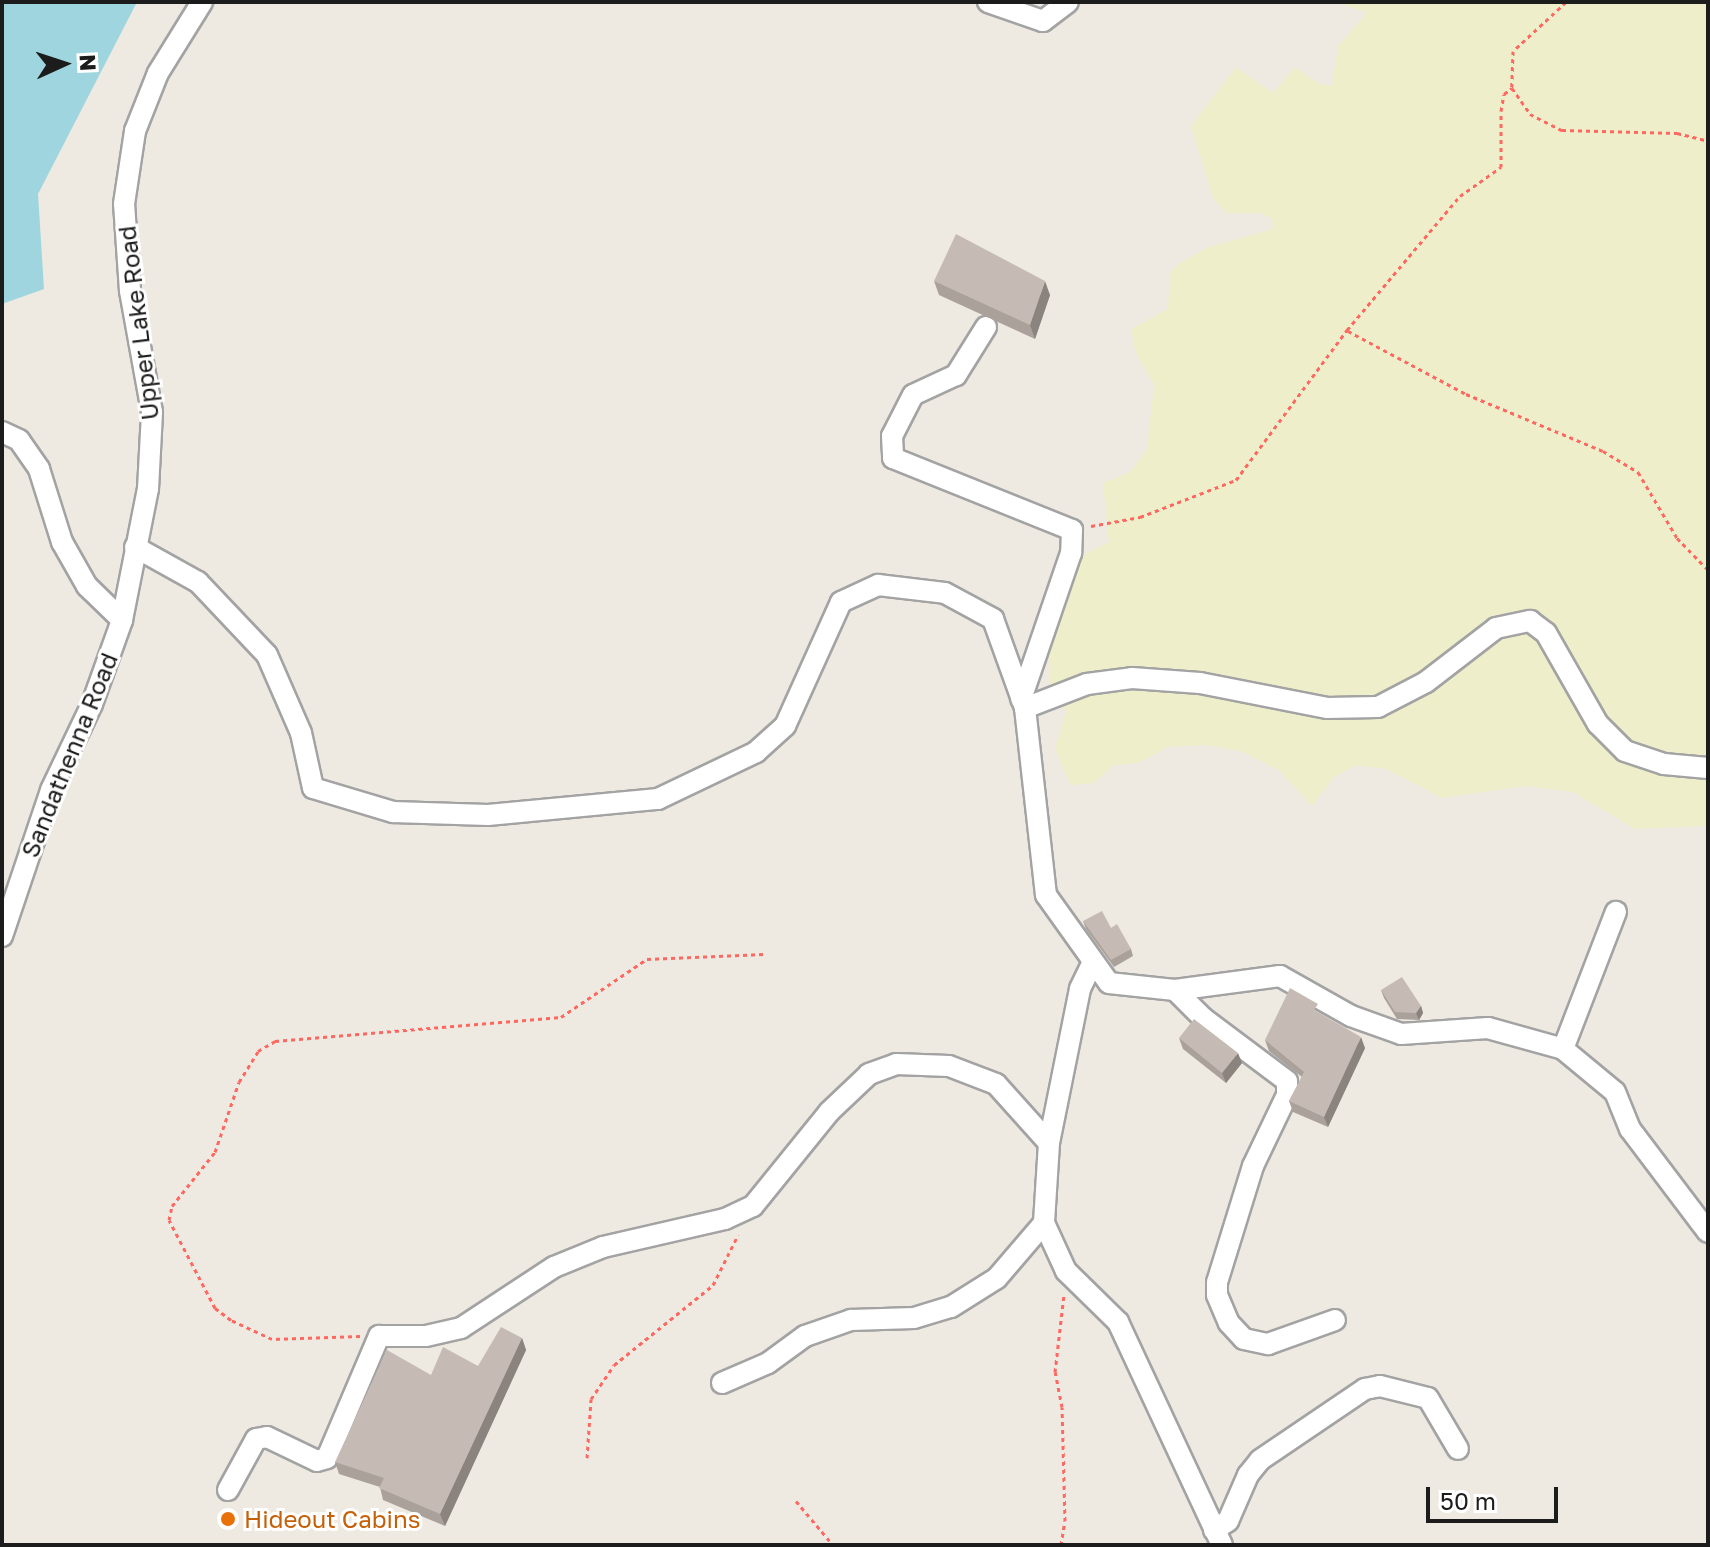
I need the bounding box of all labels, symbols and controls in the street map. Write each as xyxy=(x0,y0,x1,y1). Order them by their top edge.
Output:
north arrow xyxy=(24,24,104,104)
text: N xyxy=(75,54,102,72)
street label: Upper Lake Road xyxy=(112,224,164,422)
street label: Sandathenna Road xyxy=(15,649,123,861)
scale bar xyxy=(1430,1471,1562,1521)
text: 50 m xyxy=(1440,1486,1496,1515)
place label: Hideout Cabins xyxy=(244,1505,420,1533)
marker: Hideout Cabins xyxy=(219,1510,237,1528)

